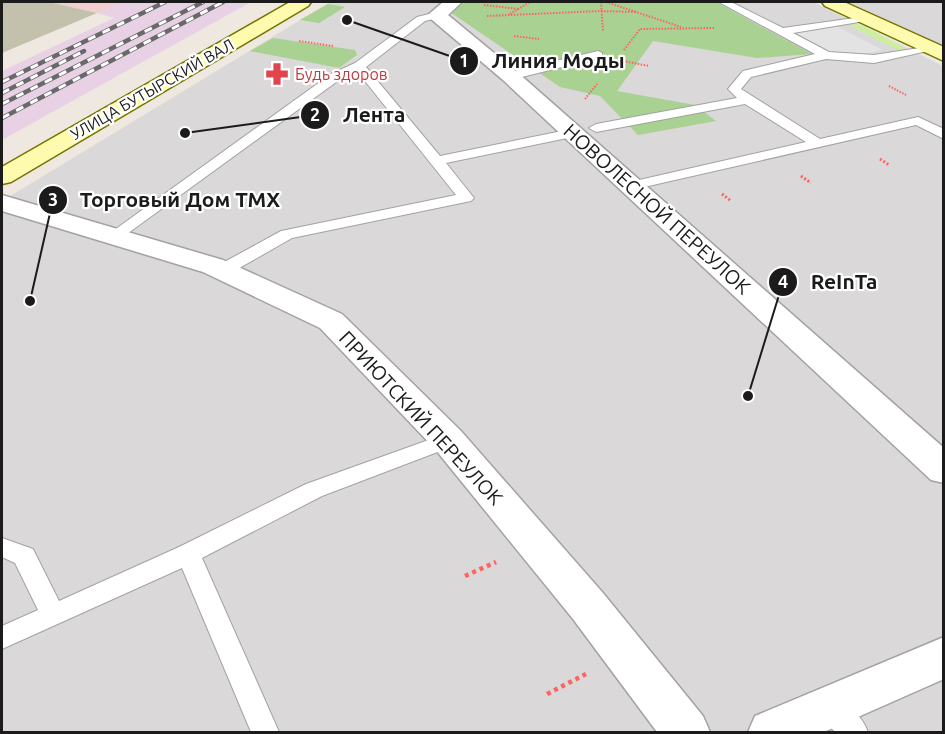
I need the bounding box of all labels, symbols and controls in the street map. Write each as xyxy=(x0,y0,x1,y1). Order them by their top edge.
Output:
street label: УЛИЦА БУТЫРСКИЙ ВАЛ xyxy=(67,34,237,143)
callout: Линия Моды xyxy=(449,42,636,81)
text: Линия Моды xyxy=(491,48,625,72)
text: 1 xyxy=(459,50,469,70)
pharmacy icon: Будь здоров xyxy=(264,61,290,87)
place label: Будь здоров xyxy=(295,65,388,83)
callout: Лента xyxy=(300,95,417,134)
text: Лента xyxy=(343,102,405,126)
text: 2 xyxy=(310,104,320,124)
street label: НОВОЛЕСНОЙ ПЕРЕУЛОК xyxy=(559,119,755,299)
callout: Торговый Дом ТМХ xyxy=(38,180,292,219)
text: Торговый Дом ТМХ xyxy=(80,187,280,211)
text: 3 xyxy=(48,189,58,209)
callout: ReInTa xyxy=(768,263,889,302)
text: ReInTa xyxy=(811,269,877,293)
text: 4 xyxy=(778,271,788,291)
street label: ПРИЮТСКИЙ ПЕРЕУЛОК xyxy=(335,326,508,509)

